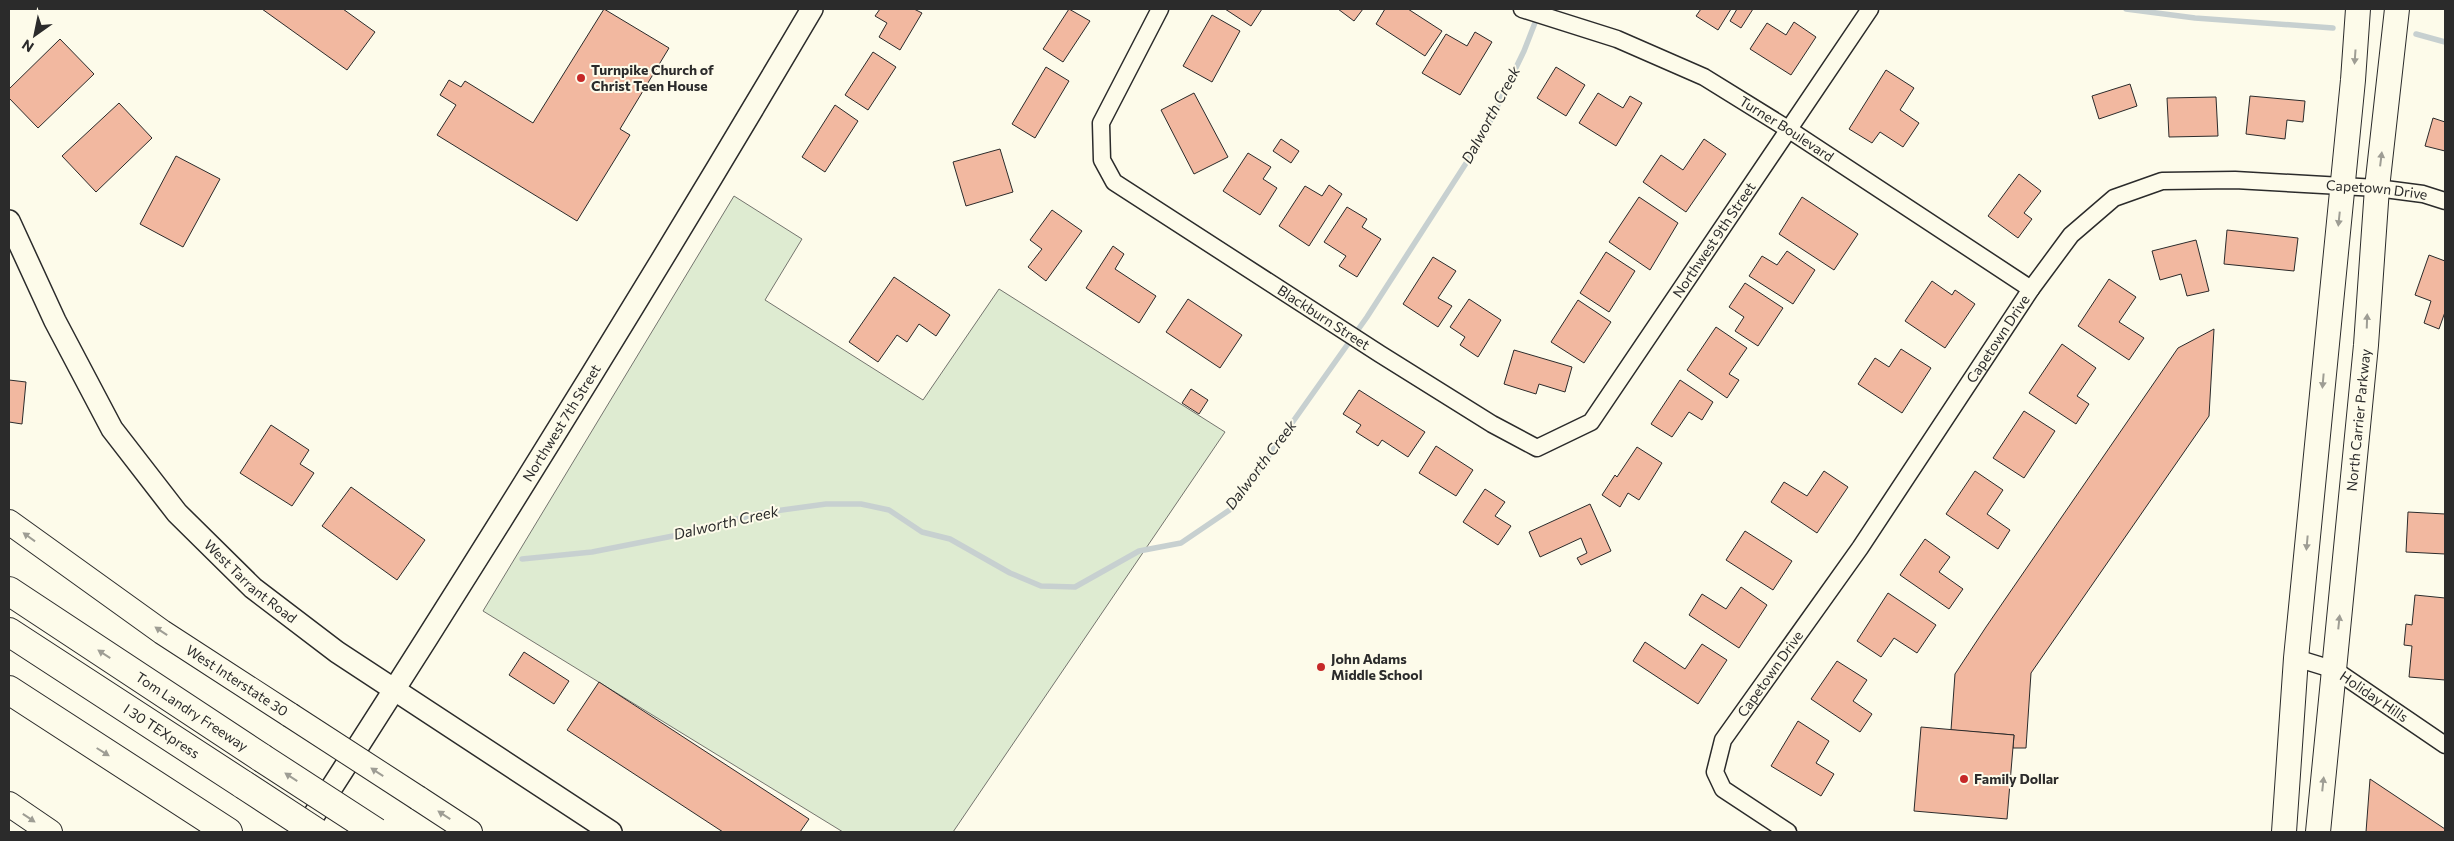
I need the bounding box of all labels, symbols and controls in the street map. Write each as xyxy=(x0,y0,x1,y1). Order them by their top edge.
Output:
north arrow xyxy=(10,10,60,60)
text: N xyxy=(19,36,37,56)
one-way arrow xyxy=(2350,50,2358,66)
place label: Turnpike Church of Christ Teen House xyxy=(591,61,714,94)
water label: Dalworth Creek xyxy=(1457,62,1524,166)
marker: Turnpike Church of Christ Teen House xyxy=(575,72,587,84)
street label: Turner Boulevard xyxy=(1736,92,1837,165)
one-way arrow xyxy=(2377,151,2385,167)
street label: Capetown Drive xyxy=(2326,176,2430,203)
street label: Northwest 9th Street xyxy=(1669,178,1759,301)
one-way arrow xyxy=(2335,211,2343,227)
street label: Blackburn Street xyxy=(1275,281,1373,353)
street label: Capetown Drive xyxy=(1962,291,2033,386)
one-way arrow xyxy=(2363,313,2371,329)
street label: North Carrier Parkway xyxy=(2343,348,2374,492)
street label: Northwest 7th Street xyxy=(519,361,604,484)
one-way arrow xyxy=(2319,373,2327,389)
water label: Dalworth Creek xyxy=(1221,416,1300,513)
water label: Dalworth Creek xyxy=(672,501,781,543)
one-way arrow xyxy=(22,532,36,542)
one-way arrow xyxy=(2303,535,2311,551)
street label: West Tarrant Road xyxy=(201,536,301,626)
one-way arrow xyxy=(2336,614,2344,630)
one-way arrow xyxy=(154,626,168,636)
street label: Capetown Drive xyxy=(1733,627,1806,720)
street label: West Interstate 30 xyxy=(183,641,292,720)
one-way arrow xyxy=(97,649,111,658)
place label: John Adams Middle School xyxy=(1331,650,1422,683)
marker: John Adams Middle School xyxy=(1315,661,1327,673)
street label: Holiday Hills xyxy=(2337,667,2412,725)
street label: Tom Landry Freeway xyxy=(132,668,252,755)
street label: I 30 TEXpress xyxy=(121,700,203,762)
one-way arrow xyxy=(96,748,109,757)
one-way arrow xyxy=(370,767,384,776)
place label: Family Dollar xyxy=(1974,770,2059,787)
one-way arrow xyxy=(284,772,298,782)
marker: Family Dollar xyxy=(1958,773,1970,785)
one-way arrow xyxy=(2319,775,2327,791)
one-way arrow xyxy=(437,810,451,820)
one-way arrow xyxy=(22,813,36,823)

